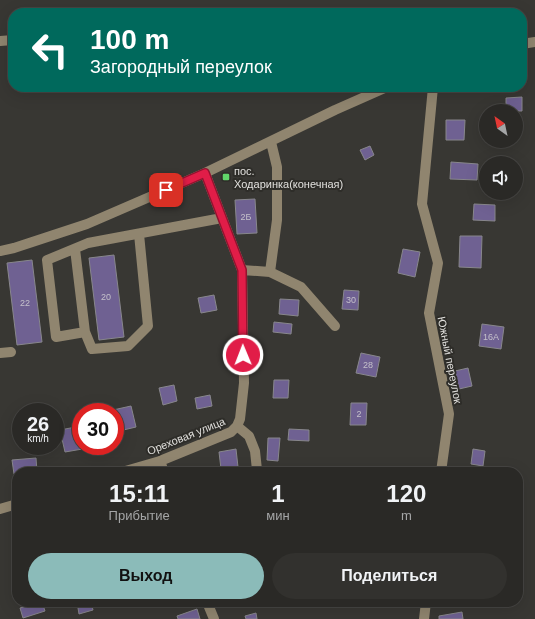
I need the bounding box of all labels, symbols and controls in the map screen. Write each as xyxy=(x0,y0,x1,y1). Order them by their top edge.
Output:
icon: left xyxy=(24,24,76,76)
text: 100 m xyxy=(90,24,169,55)
text: Загородный переулок xyxy=(90,57,272,77)
north arrow xyxy=(479,104,523,148)
map controls xyxy=(479,104,523,200)
button: sound xyxy=(479,156,523,200)
place label: пос. Ходаринка(конечная) xyxy=(234,165,343,190)
marker: пос. Ходаринка(конечная) xyxy=(221,172,231,182)
pin xyxy=(149,173,183,207)
icon: arrive xyxy=(155,179,177,201)
house number: 2Б xyxy=(241,212,252,222)
house number: 20 xyxy=(101,292,111,302)
house number: 30 xyxy=(346,295,356,305)
house number: 22 xyxy=(20,298,30,308)
street label: Южный переулок xyxy=(436,315,464,405)
house number: 16А xyxy=(483,332,499,342)
position arrow xyxy=(222,334,264,376)
house number: 28 xyxy=(363,360,373,370)
speed limit sign: 30 xyxy=(72,403,124,455)
house number: 2 xyxy=(356,409,362,419)
text: 26 xyxy=(27,413,49,435)
street label: Ореховая улица xyxy=(145,415,228,457)
text: km/h xyxy=(27,433,49,444)
text: 15:11 xyxy=(109,480,169,507)
text: 1 xyxy=(271,480,285,507)
text: 120 xyxy=(386,480,426,507)
text: Прибытие xyxy=(109,508,170,523)
text: мин xyxy=(266,508,290,523)
text: m xyxy=(401,508,412,523)
button: Выход xyxy=(28,553,264,599)
button: Поделиться xyxy=(272,553,507,599)

